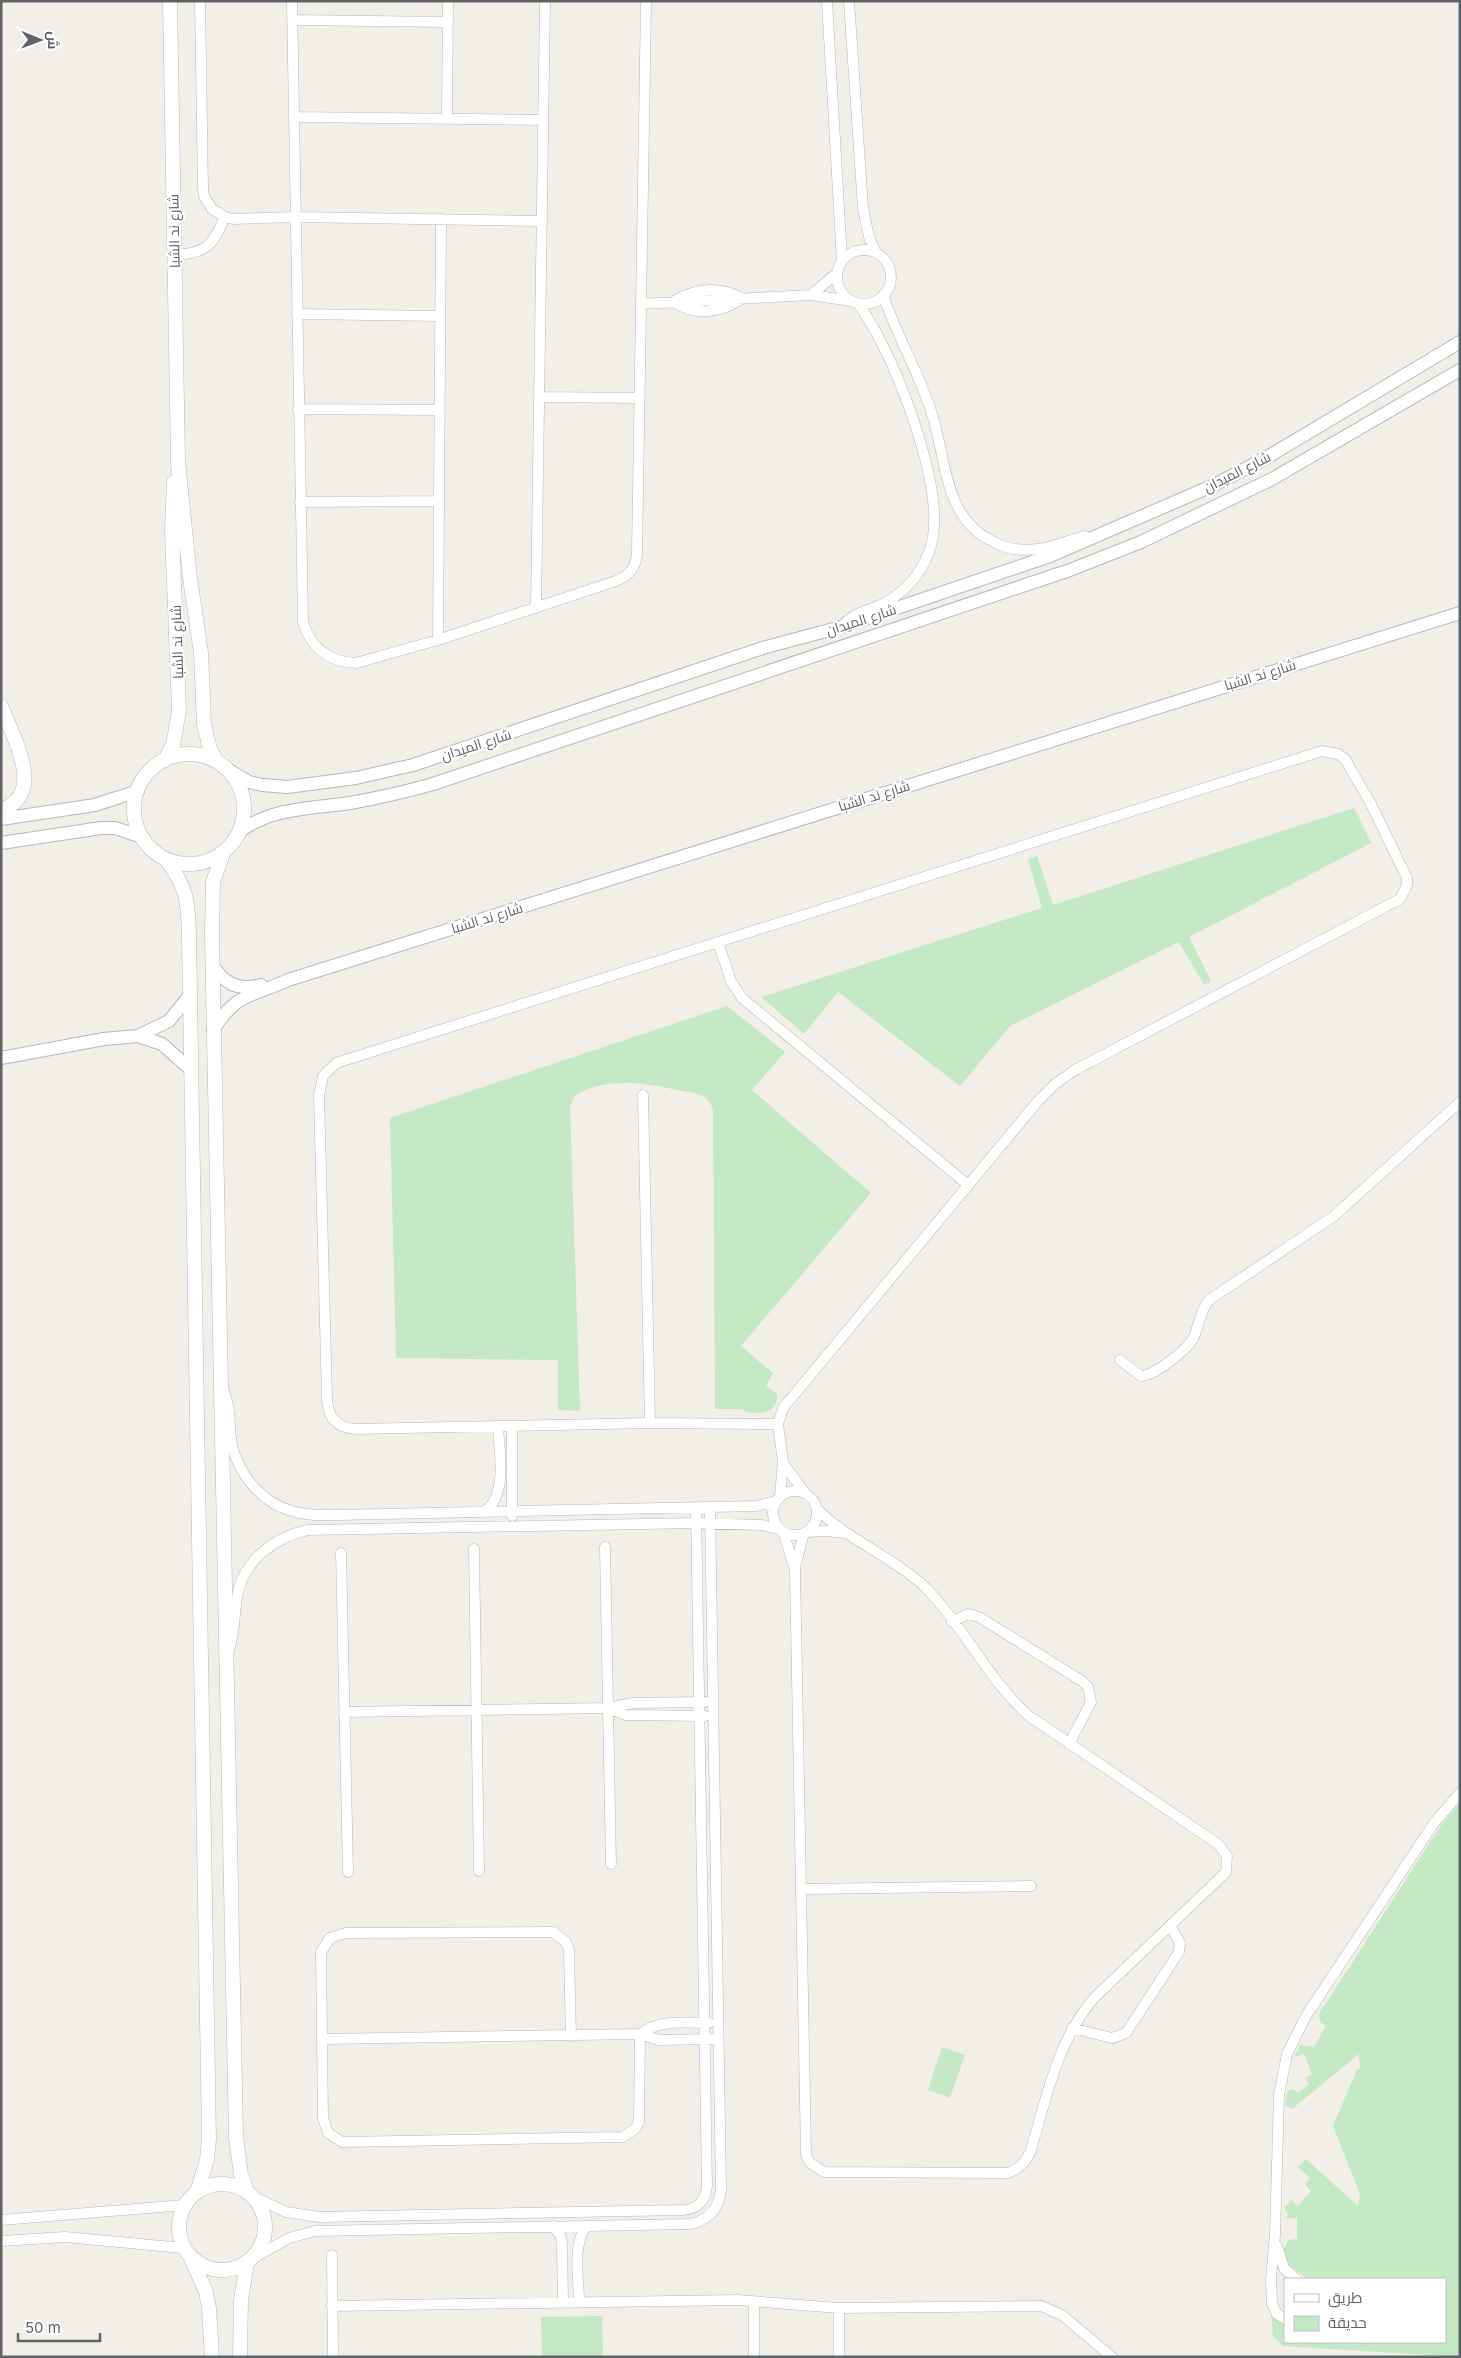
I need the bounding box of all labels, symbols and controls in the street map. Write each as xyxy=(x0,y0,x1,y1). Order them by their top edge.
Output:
north arrow xyxy=(15,15,65,65)
text: ش xyxy=(44,31,62,49)
street label: شارع ند الشبا xyxy=(164,194,184,268)
street label: شارع الميدان xyxy=(1200,447,1274,497)
street label: شارع الميدان xyxy=(824,600,898,640)
street label: شارع ند الشبا xyxy=(167,605,187,679)
street label: شارع ند الشبا xyxy=(1222,656,1298,694)
street label: شارع الميدان xyxy=(439,725,513,765)
street label: شارع ند الشبا xyxy=(836,777,912,815)
street label: شارع ند الشبا xyxy=(449,899,525,937)
legend xyxy=(1284,2278,1446,2343)
text: طريق xyxy=(1328,2288,1362,2308)
scale bar xyxy=(18,2310,100,2342)
text: حديقة xyxy=(1328,2313,1367,2332)
text: 50 m xyxy=(25,2318,61,2337)

